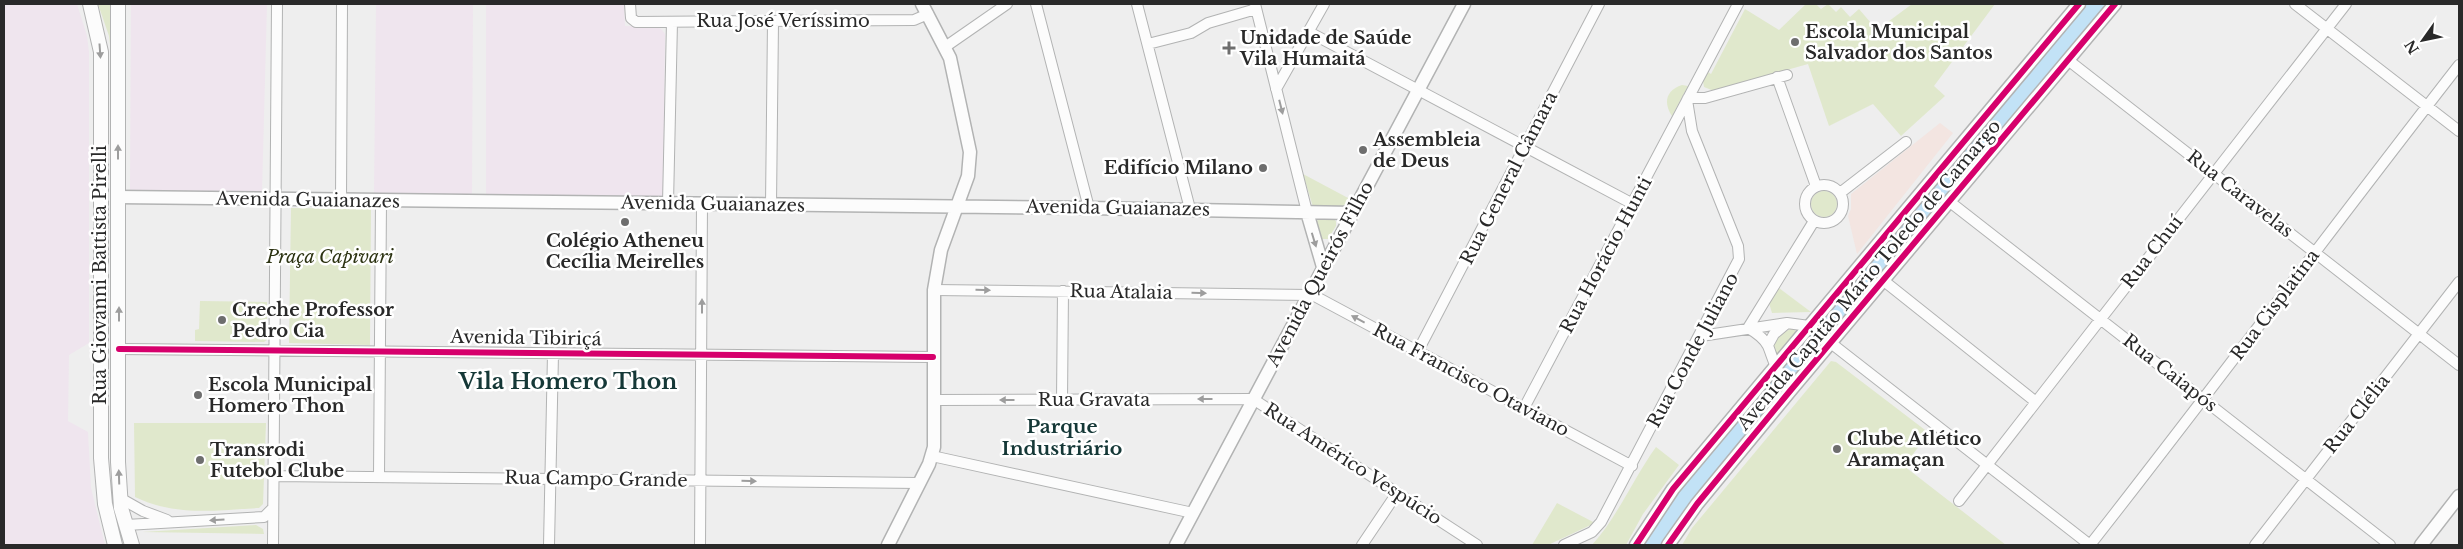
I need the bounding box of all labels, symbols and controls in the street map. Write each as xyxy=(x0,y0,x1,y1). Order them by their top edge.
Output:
street label: Rua José Veríssimo xyxy=(696,10,870,32)
north arrow xyxy=(2398,15,2448,65)
place label: Escola Municipal Salvador dos Santos xyxy=(1805,21,1993,64)
place label: Unidade de Saúde Vila Humaitá xyxy=(1239,27,1411,70)
marker: Escola Municipal Salvador dos Santos xyxy=(1789,36,1801,48)
text: N xyxy=(2401,37,2423,58)
marker: Unidade de Saúde Vila Humaitá xyxy=(1222,41,1236,55)
one-way arrow xyxy=(97,44,105,60)
street label: Rua General Câmara xyxy=(1456,88,1562,268)
one-way arrow xyxy=(1277,100,1285,115)
street label: Avenida Capitão Mário Toledo de Camargo xyxy=(1732,115,2005,435)
place label: Assembleia de Deus xyxy=(1372,129,1481,172)
one-way arrow xyxy=(114,144,122,160)
marker: Assembleia de Deus xyxy=(1357,144,1369,156)
street label: Rua Giovanni Battista Pirelli xyxy=(89,145,111,405)
street label: Rua Caravelas xyxy=(2183,146,2297,242)
place label: Edifício Milano xyxy=(1104,157,1253,179)
marker: Edifício Milano xyxy=(1257,162,1269,174)
street label: Rua Horácio Hunti xyxy=(1555,173,1657,337)
street label: Avenida Queirós Filho xyxy=(1261,178,1378,371)
street label: Avenida Guaianazes xyxy=(215,187,400,213)
street label: Avenida Guaianazes xyxy=(620,191,805,217)
street label: Avenida Guaianazes xyxy=(1025,195,1210,221)
street label: Rua Chuí xyxy=(2117,211,2188,293)
marker: Colégio Atheneu Cecília Meirelles xyxy=(619,216,631,228)
place label: Colégio Atheneu Cecília Meirelles xyxy=(546,230,704,273)
one-way arrow xyxy=(1310,233,1318,248)
street label: Rua Cisplatina xyxy=(2226,245,2324,365)
park label: Praça Capivari xyxy=(265,246,395,268)
street label: Rua Conde Juliano xyxy=(1643,269,1743,431)
street label: Rua Atalaia xyxy=(1069,280,1173,304)
one-way arrow xyxy=(975,286,991,294)
one-way arrow xyxy=(1192,289,1208,297)
one-way arrow xyxy=(698,298,706,314)
place label: Creche Professor Pedro Cia xyxy=(232,299,394,342)
one-way arrow xyxy=(115,306,123,322)
marker: Creche Professor Pedro Cia xyxy=(216,314,228,326)
one-way arrow xyxy=(1351,315,1365,323)
street label: Rua Francisco Otaviano xyxy=(1369,319,1573,441)
street label: Avenida Tibiriçá xyxy=(449,326,602,350)
street label: Rua Caiapós xyxy=(2118,329,2222,417)
district label: Vila Homero Thon xyxy=(458,368,677,395)
street label: Rua Clélia xyxy=(2319,370,2395,458)
place label: Escola Municipal Homero Thon xyxy=(208,374,373,417)
marker: Escola Municipal Homero Thon xyxy=(192,389,204,401)
street label: Rua Gravata xyxy=(1038,389,1150,411)
one-way arrow xyxy=(1196,395,1212,403)
one-way arrow xyxy=(999,396,1015,404)
street label: Rua Américo Vespúcio xyxy=(1260,398,1446,530)
district label: Parque Industriário xyxy=(1002,415,1122,460)
place label: Clube Atlético Aramaçan xyxy=(1846,428,1981,471)
place label: Transrodi Futebol Clube xyxy=(210,439,344,482)
marker: Clube Atlético Aramaçan xyxy=(1831,443,1843,455)
marker: Transrodi Futebol Clube xyxy=(194,454,206,466)
street label: Rua Campo Grande xyxy=(504,466,688,492)
one-way arrow xyxy=(114,469,122,485)
one-way arrow xyxy=(742,477,758,485)
one-way arrow xyxy=(209,516,225,524)

